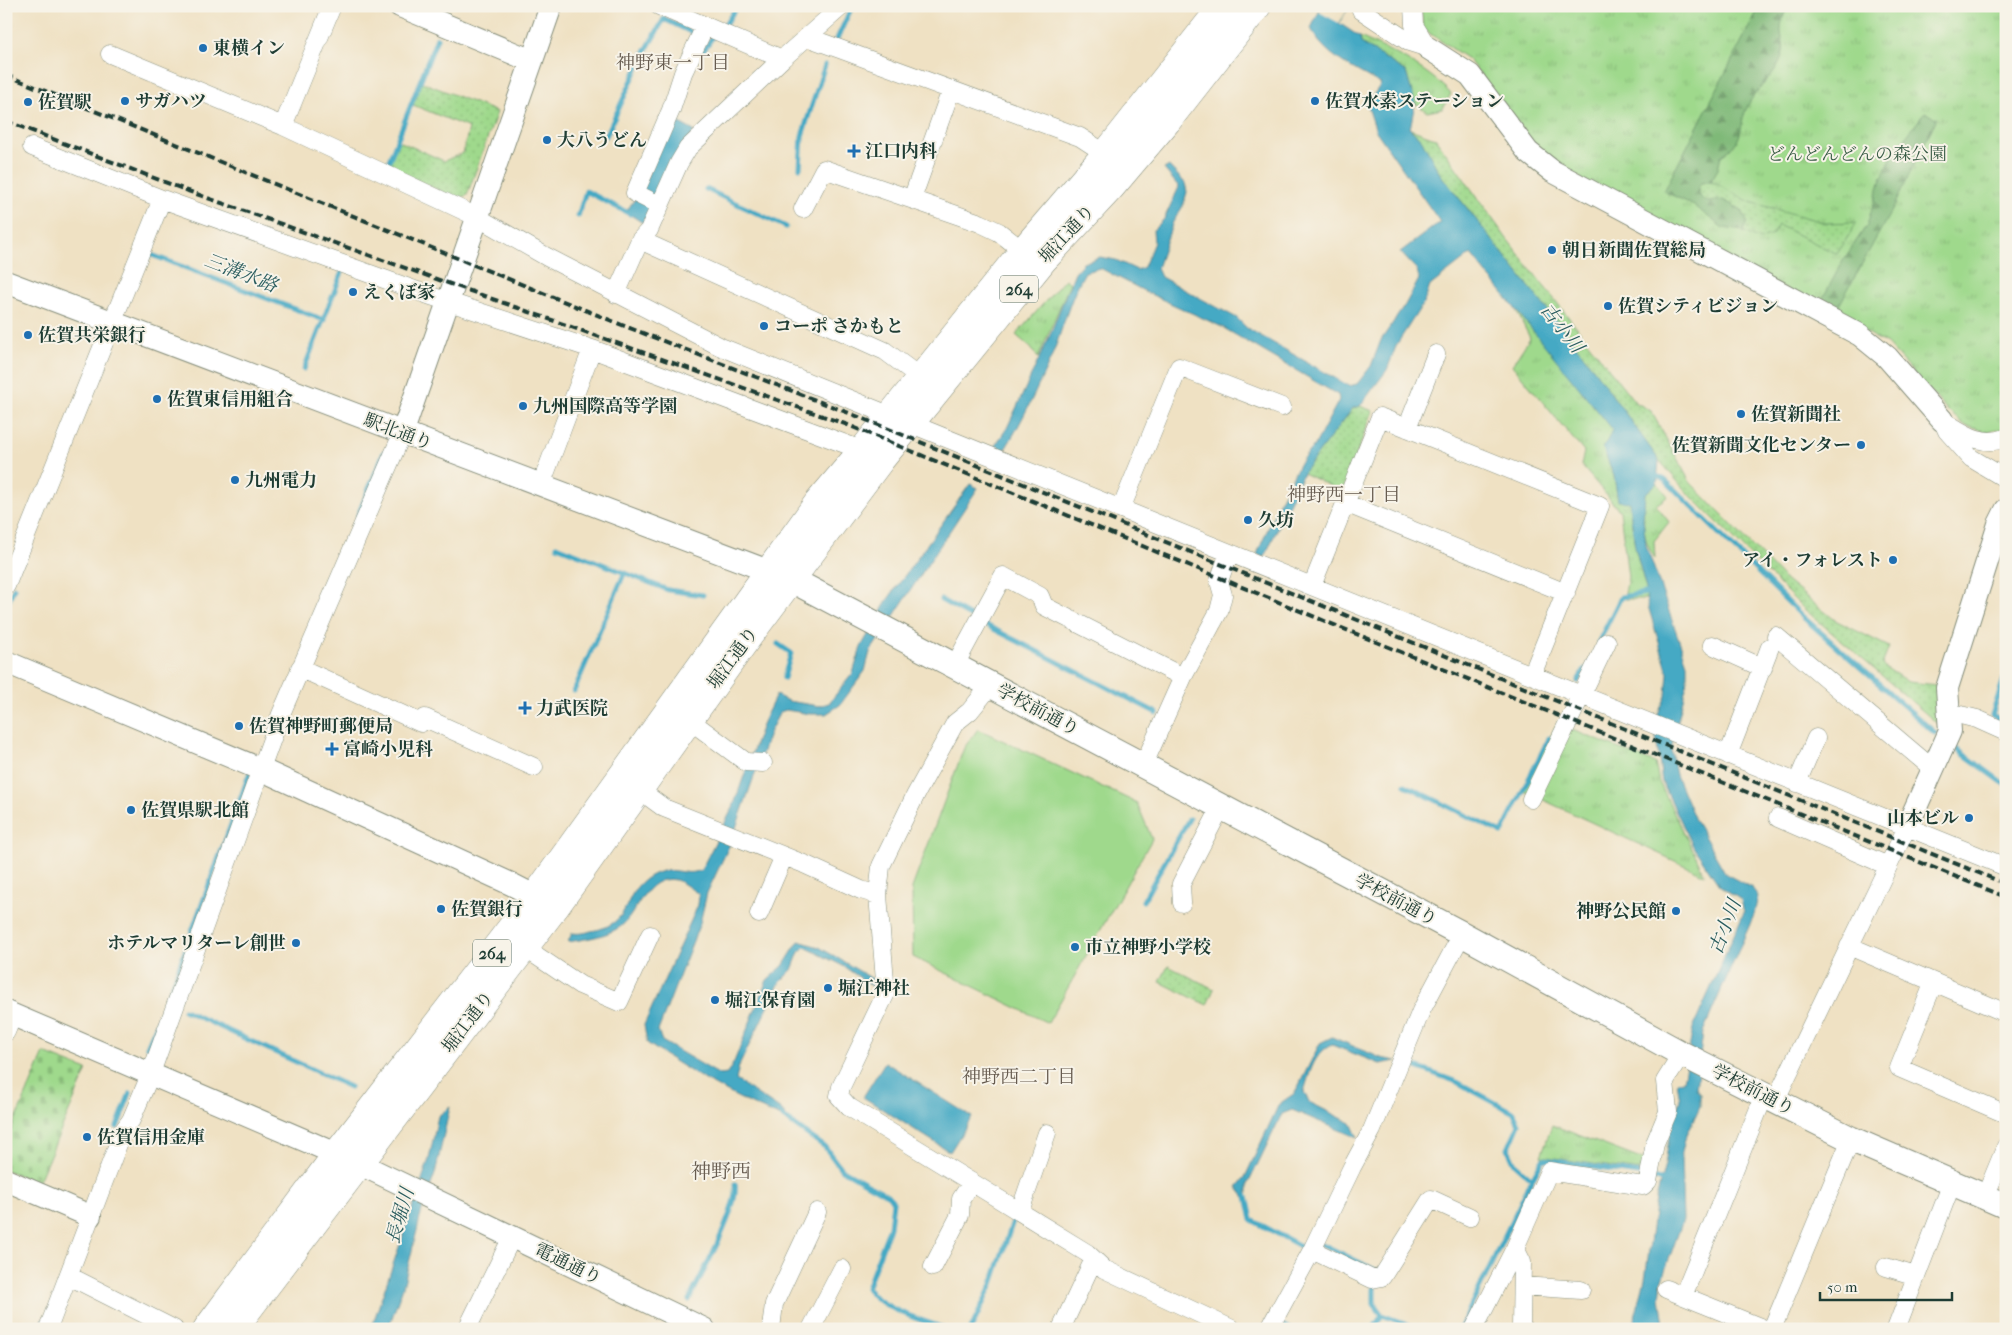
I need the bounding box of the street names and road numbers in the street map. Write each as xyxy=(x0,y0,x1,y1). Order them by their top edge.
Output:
street label: 堀江通り xyxy=(1035,201,1099,267)
road number: 264 xyxy=(1000,276,1038,302)
street label: 駅北通り xyxy=(361,409,435,455)
street label: 堀江通り xyxy=(703,623,763,693)
street label: 学校前通り xyxy=(993,680,1083,740)
street label: 学校前通り xyxy=(1351,870,1441,930)
road number: 264 xyxy=(473,940,511,966)
street label: 堀江通り xyxy=(438,987,498,1057)
street label: 学校前通り xyxy=(1708,1060,1798,1120)
street label: 電通通り xyxy=(531,1239,605,1289)

